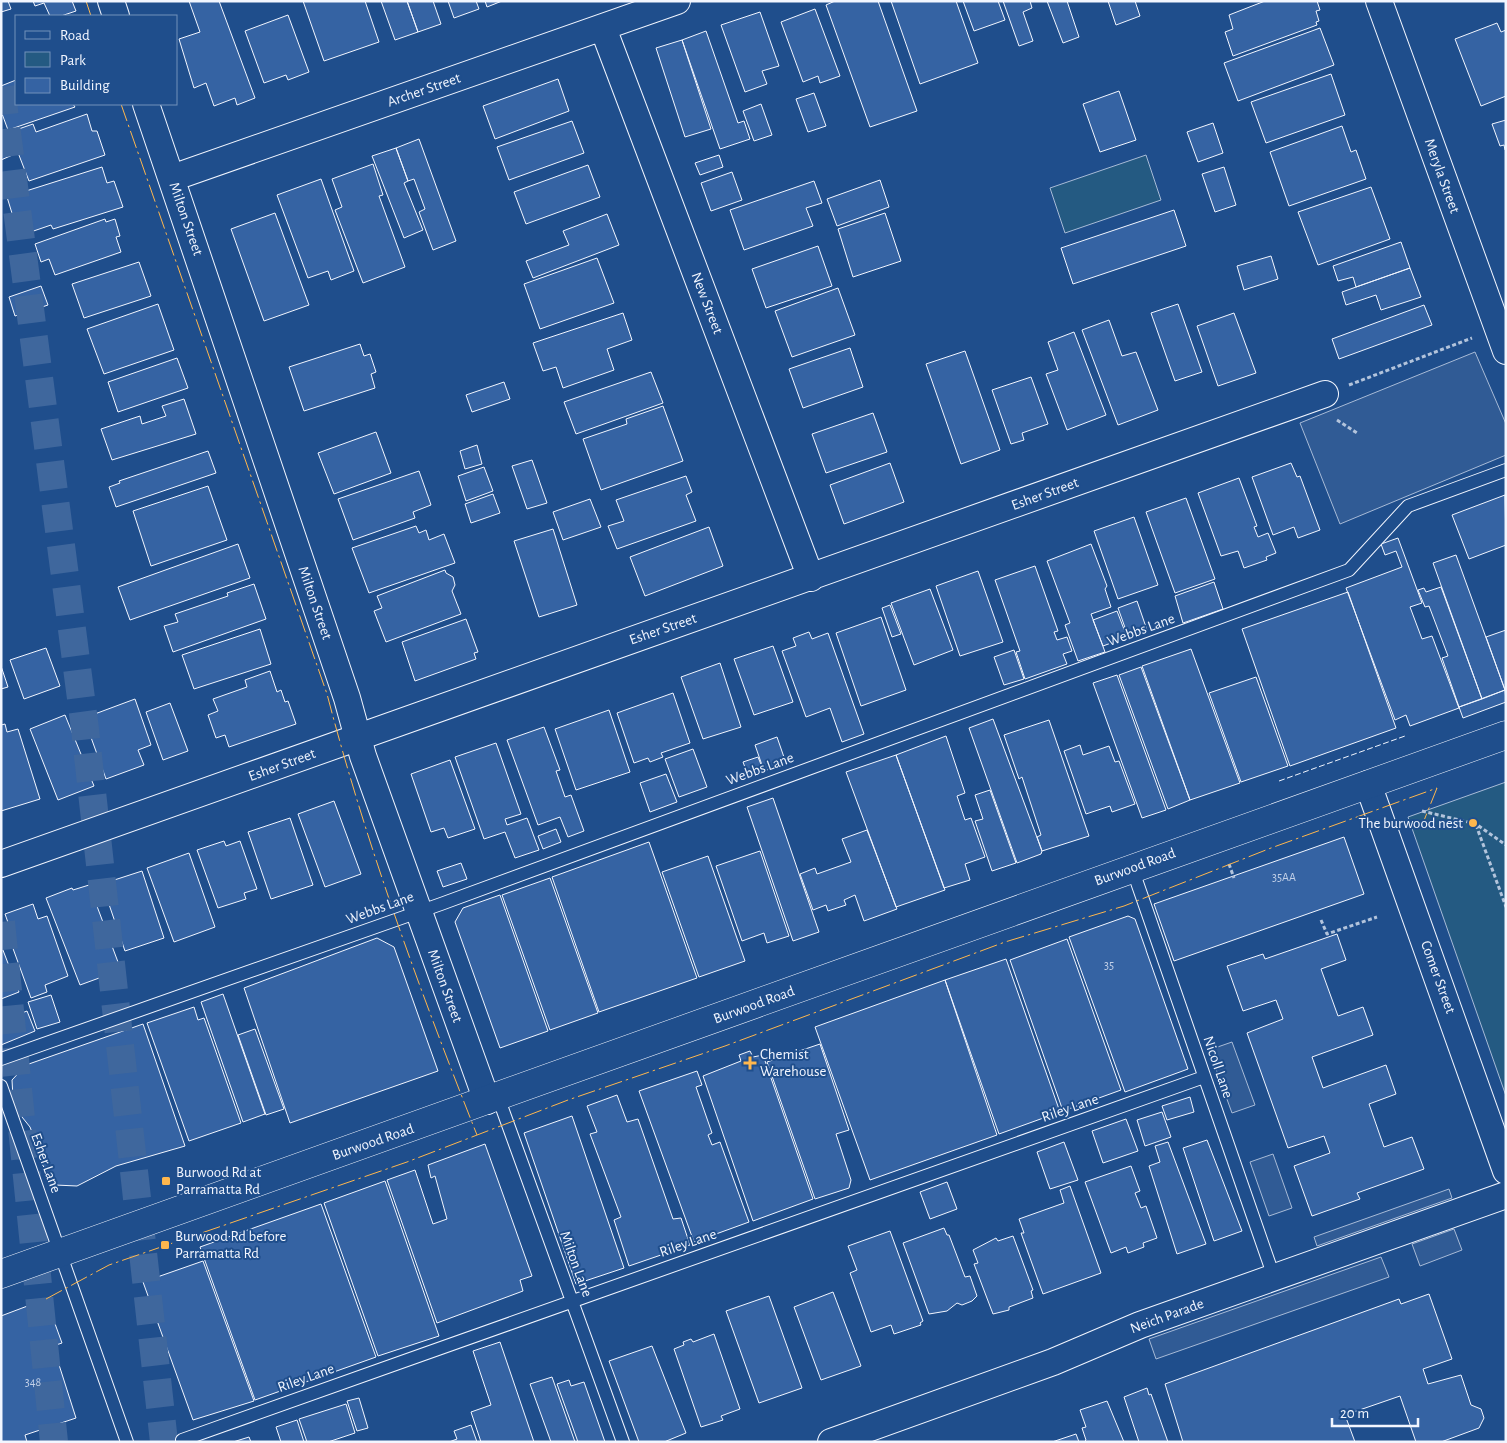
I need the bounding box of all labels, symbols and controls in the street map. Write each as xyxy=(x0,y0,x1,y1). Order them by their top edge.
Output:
legend xyxy=(15,15,178,105)
text: Road xyxy=(60,28,90,43)
text: Park xyxy=(60,53,86,68)
street label: Archer Street xyxy=(385,70,463,110)
text: Building xyxy=(60,78,110,93)
street label: Meryla Street xyxy=(1422,137,1463,216)
street label: Milton Street xyxy=(166,180,206,258)
street label: New Street xyxy=(688,270,726,336)
street label: Esher Street xyxy=(1009,475,1081,513)
street label: Milton Street xyxy=(295,564,335,642)
street label: Esher Street xyxy=(627,610,699,648)
street label: Webbs Lane xyxy=(1105,611,1177,649)
street label: Esher Street xyxy=(246,746,318,784)
street label: Webbs Lane xyxy=(724,750,796,788)
place label: The burwood nest xyxy=(1359,816,1463,831)
marker: The burwood nest xyxy=(1467,817,1479,829)
street label: Burwood Road xyxy=(1092,845,1178,889)
house number: 35AA xyxy=(1272,871,1296,883)
street label: Webbs Lane xyxy=(344,889,416,927)
street label: Comer Street xyxy=(1418,939,1458,1016)
street label: Milton Street xyxy=(425,947,465,1025)
house number: 35 xyxy=(1104,959,1114,971)
street label: Burwood Road xyxy=(711,983,797,1027)
street label: Nicoll Lane xyxy=(1200,1034,1236,1100)
place label: Chemist Warehouse xyxy=(760,1047,826,1079)
marker: Chemist Warehouse xyxy=(744,1057,756,1069)
street label: Riley Lane xyxy=(1040,1091,1100,1125)
street label: Burwood Road xyxy=(330,1121,416,1163)
street label: Esher Lane xyxy=(28,1131,64,1195)
place label: Burwood Rd at Parramatta Rd xyxy=(176,1165,261,1197)
marker: Burwood Rd at Parramatta Rd xyxy=(160,1175,172,1187)
street label: Riley Lane xyxy=(658,1226,718,1260)
place label: Burwood Rd before Parramatta Rd xyxy=(175,1229,286,1261)
street label: Milton Lane xyxy=(557,1229,595,1299)
marker: Burwood Rd before Parramatta Rd xyxy=(159,1239,171,1251)
street label: Neich Parade xyxy=(1128,1296,1206,1336)
street label: Riley Lane xyxy=(276,1361,336,1395)
house number: 348 xyxy=(25,1376,42,1388)
scale bar xyxy=(1332,1396,1418,1428)
text: 20 m xyxy=(1340,1406,1369,1421)

